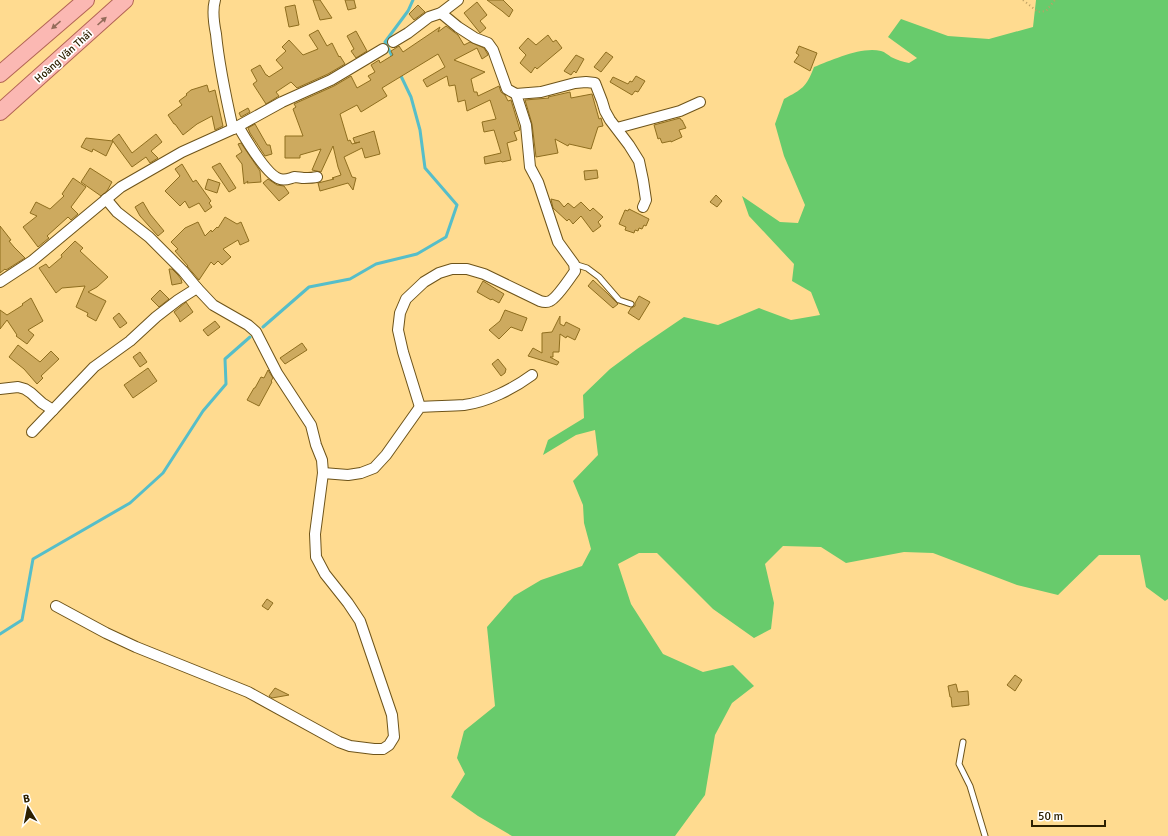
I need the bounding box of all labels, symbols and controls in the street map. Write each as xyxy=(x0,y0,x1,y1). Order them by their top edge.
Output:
one-way arrow xyxy=(97,16,108,25)
one-way arrow xyxy=(51,21,62,30)
street label: Hoàng Văn Thái xyxy=(32,27,95,86)
north arrow xyxy=(8,788,48,828)
text: B xyxy=(22,792,31,806)
scale bar xyxy=(1032,802,1105,828)
text: 50 m xyxy=(1038,809,1063,824)

